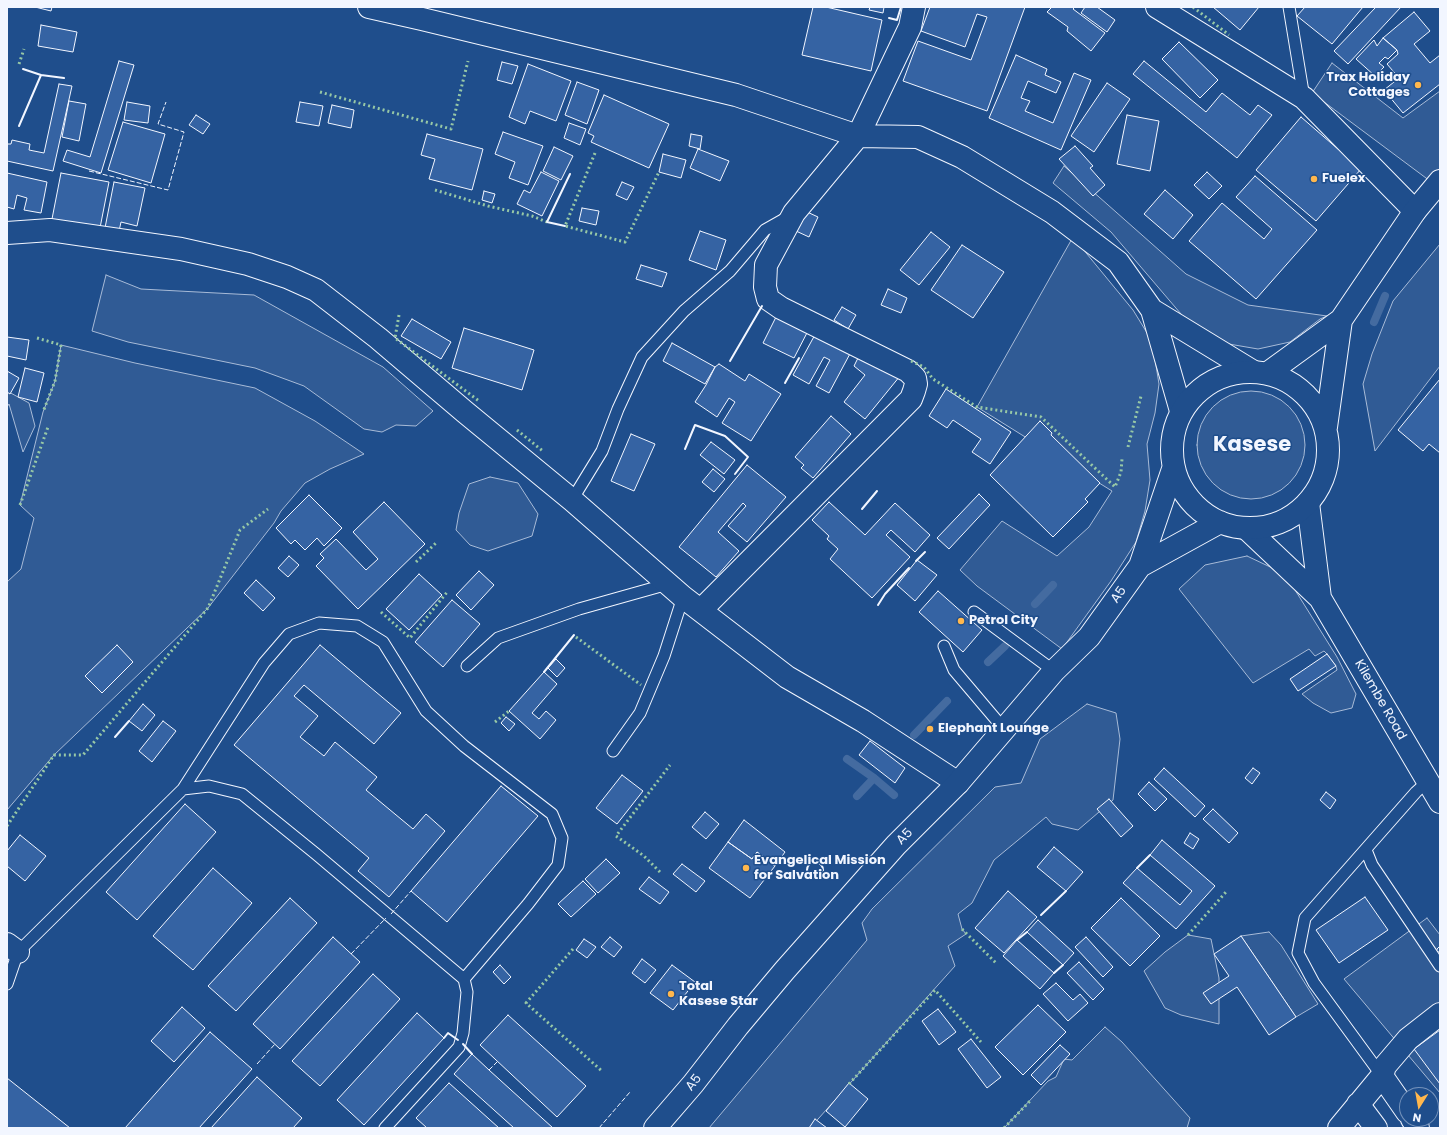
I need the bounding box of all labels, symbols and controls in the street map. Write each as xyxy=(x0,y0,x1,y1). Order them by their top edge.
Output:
place label: Trax Holiday Cottages xyxy=(1326,70,1410,101)
marker: Trax Holiday Cottages xyxy=(1413,80,1423,90)
place label: Fuelex xyxy=(1322,171,1365,187)
marker: Fuelex xyxy=(1309,174,1319,184)
district label: Kasese xyxy=(1213,433,1291,459)
street label: A5 xyxy=(1108,584,1130,606)
place label: Petrol City xyxy=(969,613,1038,629)
marker: Petrol City xyxy=(956,616,966,626)
street label: Kilembe Road xyxy=(1351,657,1409,743)
place label: Elephant Lounge xyxy=(938,721,1049,737)
marker: Elephant Lounge xyxy=(925,724,935,734)
street label: A5 xyxy=(894,826,916,848)
place label: Evangelical Mission for Salvation xyxy=(754,853,886,884)
marker: Evangelical Mission for Salvation xyxy=(741,863,751,873)
place label: Total Kasese Star xyxy=(679,979,758,1010)
marker: Total Kasese Star xyxy=(666,989,676,999)
street label: A5 xyxy=(683,1072,705,1094)
north arrow xyxy=(1399,1087,1439,1127)
text: N xyxy=(1411,1109,1422,1126)

